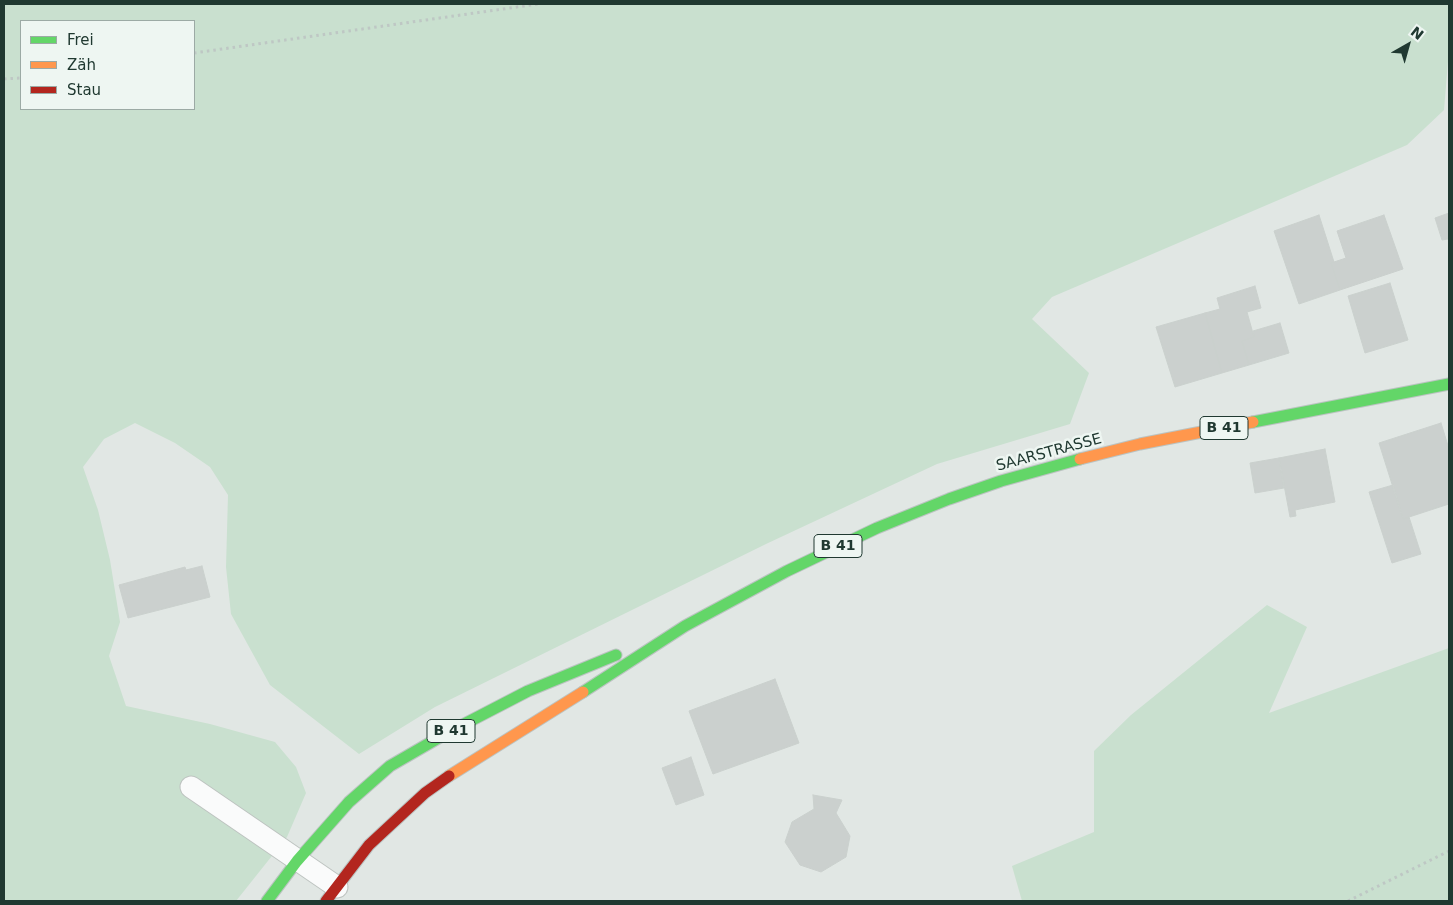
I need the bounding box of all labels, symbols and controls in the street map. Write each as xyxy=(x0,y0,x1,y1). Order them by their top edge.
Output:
legend xyxy=(20,20,195,110)
north arrow xyxy=(1383,20,1433,70)
text: N xyxy=(1408,23,1427,43)
text: Frei xyxy=(67,31,94,49)
text: Zäh xyxy=(67,56,96,74)
text: Stau xyxy=(67,81,101,99)
road number: B 41 xyxy=(1200,416,1248,439)
street label: SAARSTRASSE xyxy=(994,430,1104,476)
road number: B 41 xyxy=(814,534,862,558)
road number: B 41 xyxy=(427,719,475,742)

